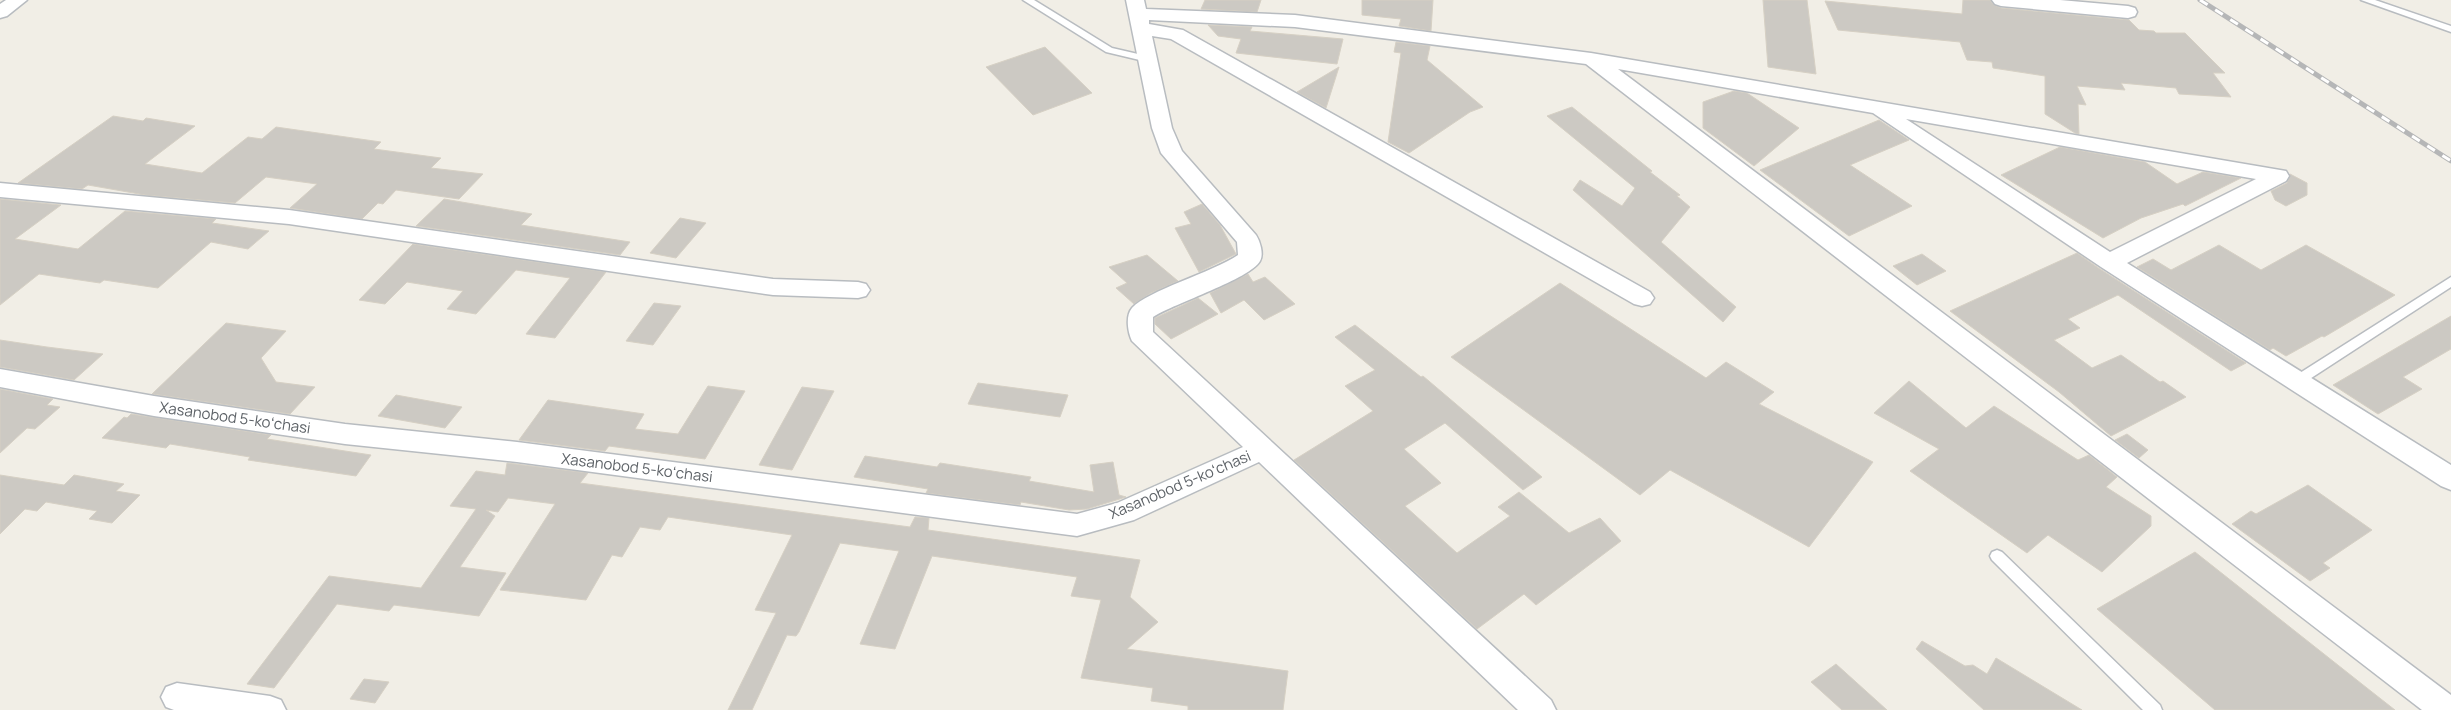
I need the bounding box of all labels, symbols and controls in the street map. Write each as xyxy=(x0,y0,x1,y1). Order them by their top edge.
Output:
street label: Xasanobod 5-koʻchasi xyxy=(158,397,312,439)
street label: Xasanobod 5-koʻchasi xyxy=(1106,445,1254,524)
street label: Xasanobod 5-koʻchasi xyxy=(560,448,714,487)

